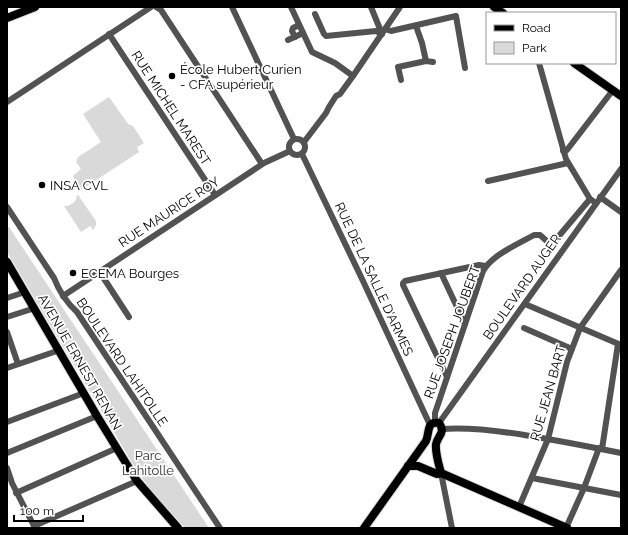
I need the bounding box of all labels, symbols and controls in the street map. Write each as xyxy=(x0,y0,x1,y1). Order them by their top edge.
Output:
legend xyxy=(486,12,616,64)
text: Road xyxy=(522,21,551,35)
text: Park xyxy=(522,41,547,55)
street label: RUE MICHEL MAREST xyxy=(128,48,214,168)
place label: École Hubert Curien - CFA supérieur xyxy=(180,62,301,92)
marker: École Hubert Curien - CFA supérieur xyxy=(167,71,177,81)
street label: RUE MAURICE ROY xyxy=(116,174,223,250)
place label: INSA CVL xyxy=(50,178,108,193)
marker: INSA CVL xyxy=(37,180,47,190)
street label: RUE DE LA SALLE D'ARMES xyxy=(332,200,416,358)
street label: BOULEVARD AUGER xyxy=(480,231,564,343)
street label: RUE JOSEPH JOUBERT xyxy=(421,263,483,401)
place label: ECEMA Bourges xyxy=(81,266,179,281)
marker: ECEMA Bourges xyxy=(68,268,78,278)
street label: AVENUE ERNEST RENAN xyxy=(35,291,125,433)
street label: BOULEVARD LAHITOLLE xyxy=(73,295,171,429)
street label: RUE JEAN BART xyxy=(527,343,569,443)
park label: Parc Lahitolle xyxy=(122,448,174,478)
scale bar xyxy=(14,497,83,523)
text: 100 m xyxy=(20,504,54,518)

